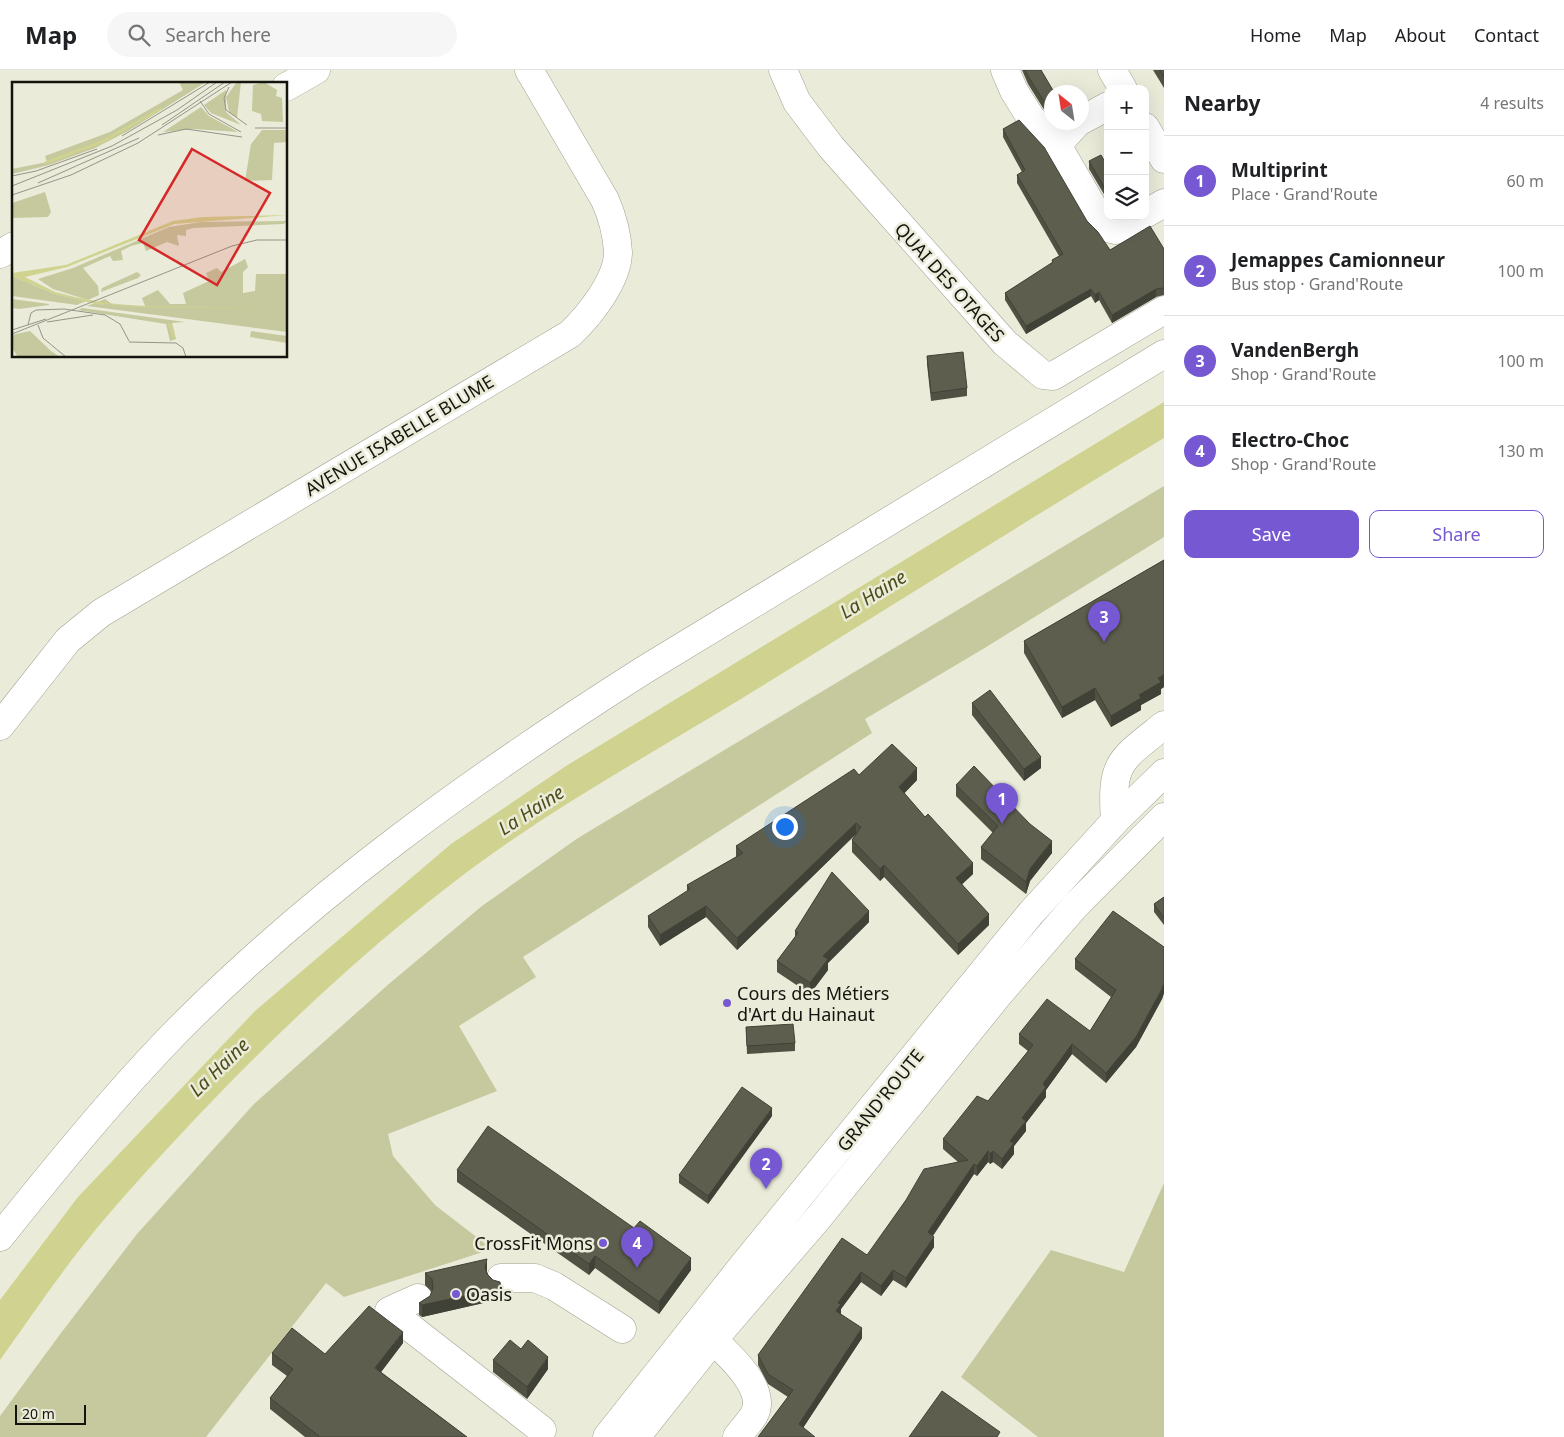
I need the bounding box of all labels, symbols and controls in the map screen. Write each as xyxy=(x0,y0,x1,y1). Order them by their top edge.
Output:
search box xyxy=(107,12,457,57)
text: Map xyxy=(25,18,77,51)
icon: search xyxy=(125,21,153,49)
text: Search here xyxy=(165,22,271,48)
text: Home xyxy=(1250,23,1301,47)
text: Map xyxy=(1329,23,1367,47)
text: About xyxy=(1395,23,1446,47)
text: Contact xyxy=(1474,23,1539,47)
inset map xyxy=(12,82,288,358)
north arrow xyxy=(1044,85,1089,130)
map controls xyxy=(1104,85,1149,220)
button: + xyxy=(1104,85,1149,130)
text: Nearby xyxy=(1184,89,1260,117)
text: 4 results xyxy=(1480,92,1544,114)
button: − xyxy=(1104,130,1149,175)
text: Multiprint xyxy=(1231,157,1328,183)
text: 1 xyxy=(1195,170,1205,192)
text: 60 m xyxy=(1507,170,1544,192)
button: layers xyxy=(1104,175,1149,220)
text: Place · Grand'Route xyxy=(1231,183,1378,205)
street label: QUAI DES OTAGES xyxy=(890,217,1010,347)
text: Jemappes Camionneur xyxy=(1231,247,1445,273)
text: 2 xyxy=(1195,260,1205,282)
text: 100 m xyxy=(1497,260,1544,282)
text: Bus stop · Grand'Route xyxy=(1231,273,1403,295)
text: VandenBergh xyxy=(1231,337,1359,363)
text: 3 xyxy=(1195,350,1205,372)
text: 100 m xyxy=(1497,350,1544,372)
text: Shop · Grand'Route xyxy=(1231,363,1376,385)
street label: AVENUE ISABELLE BLUME xyxy=(300,369,498,501)
text: Electro-Choc xyxy=(1231,427,1349,453)
text: 4 xyxy=(1195,440,1205,462)
text: 130 m xyxy=(1497,440,1544,462)
text: Shop · Grand'Route xyxy=(1231,453,1376,475)
button: Save xyxy=(1184,510,1359,558)
button: Share xyxy=(1369,510,1544,558)
water label: La Haine xyxy=(835,563,911,625)
pin: 3 xyxy=(1088,601,1120,642)
water label: La Haine xyxy=(493,779,569,841)
pin: 1 xyxy=(986,783,1018,824)
your location xyxy=(772,814,798,840)
place label: Cours des Métiers d'Art du Hainaut xyxy=(737,981,889,1026)
marker: Cours des Métiers d'Art du Hainaut xyxy=(721,997,733,1009)
water label: La Haine xyxy=(183,1032,255,1102)
street label: GRAND'ROUTE xyxy=(831,1044,929,1156)
pin: 2 xyxy=(750,1148,782,1189)
pin: 4 xyxy=(621,1227,653,1268)
place label: CrossFit Mons xyxy=(474,1231,593,1255)
marker: CrossFit Mons xyxy=(597,1237,609,1249)
place label: Oasis xyxy=(466,1282,512,1306)
marker: Oasis xyxy=(450,1288,462,1300)
scale bar xyxy=(15,1402,86,1425)
text: 20 m xyxy=(22,1404,55,1423)

